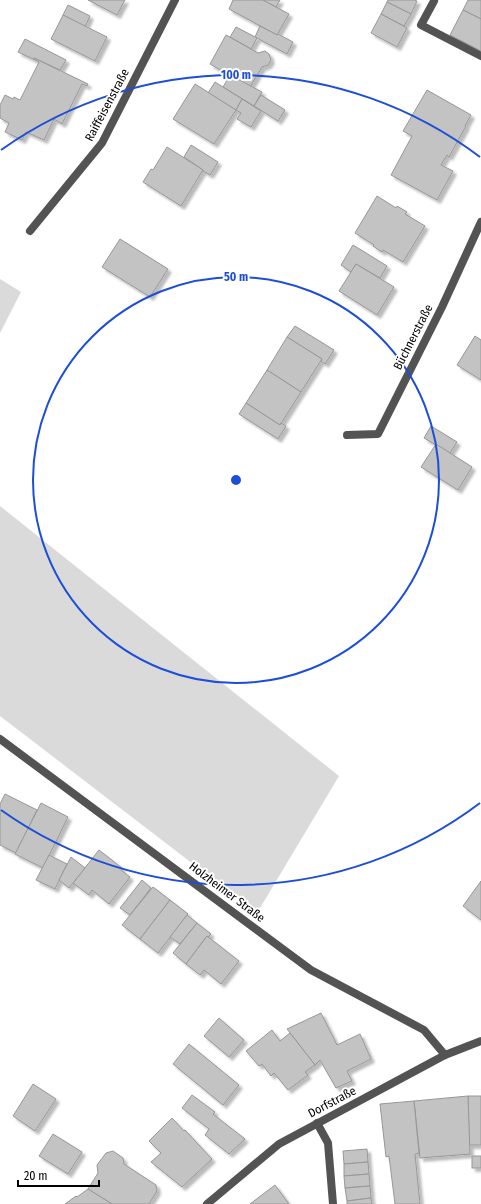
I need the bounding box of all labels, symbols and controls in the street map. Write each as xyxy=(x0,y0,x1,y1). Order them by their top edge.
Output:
street label: Raiffeisenstraße xyxy=(82,66,132,144)
text: 100 m xyxy=(221,68,251,82)
text: 50 m xyxy=(224,270,248,284)
street label: Büchnerstraße xyxy=(390,302,436,372)
centre of rings xyxy=(229,473,243,487)
street label: Holzheimer Straße xyxy=(186,859,268,925)
street label: Dorfstraße xyxy=(306,1084,358,1120)
scale bar xyxy=(18,1162,99,1188)
text: 20 m xyxy=(24,1169,48,1183)

